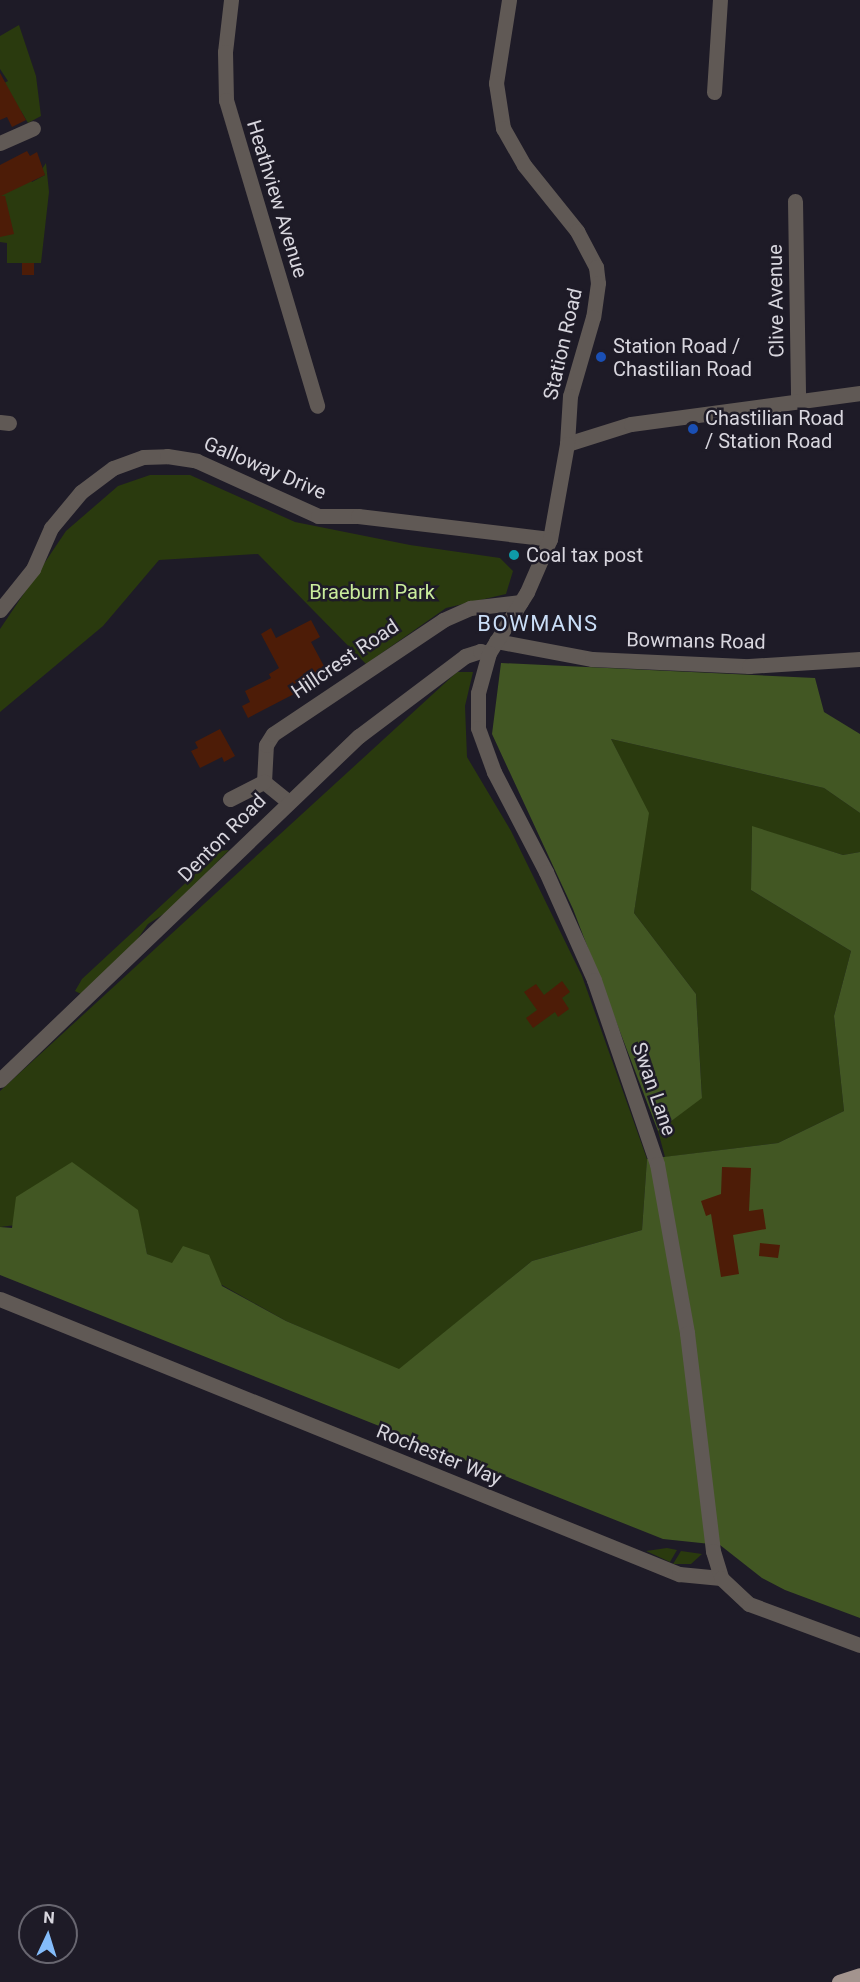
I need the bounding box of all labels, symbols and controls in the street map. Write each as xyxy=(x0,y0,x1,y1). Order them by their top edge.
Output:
street label: Heathview Avenue xyxy=(242,117,312,281)
street label: Clive Avenue xyxy=(763,244,789,358)
street label: Station Road xyxy=(538,286,588,402)
place label: Station Road / Chastilian Road xyxy=(613,334,752,381)
marker: Station Road / Chastilian Road xyxy=(594,350,608,364)
place label: Chastilian Road / Station Road xyxy=(705,406,844,453)
marker: Chastilian Road / Station Road xyxy=(686,422,700,436)
street label: Galloway Drive xyxy=(200,431,330,505)
place label: Coal tax post xyxy=(526,543,643,567)
marker: Coal tax post xyxy=(507,548,521,562)
park label: Braeburn Park xyxy=(309,580,435,604)
district label: BOWMANS xyxy=(477,611,599,637)
street label: Hillcrest Road xyxy=(287,614,403,704)
street label: Bowmans Road xyxy=(626,628,766,654)
street label: Denton Road xyxy=(173,789,271,887)
street label: Swan Lane xyxy=(627,1039,681,1139)
street label: Rochester Way xyxy=(373,1419,505,1491)
north arrow xyxy=(18,1904,78,1964)
text: N xyxy=(43,1908,55,1927)

